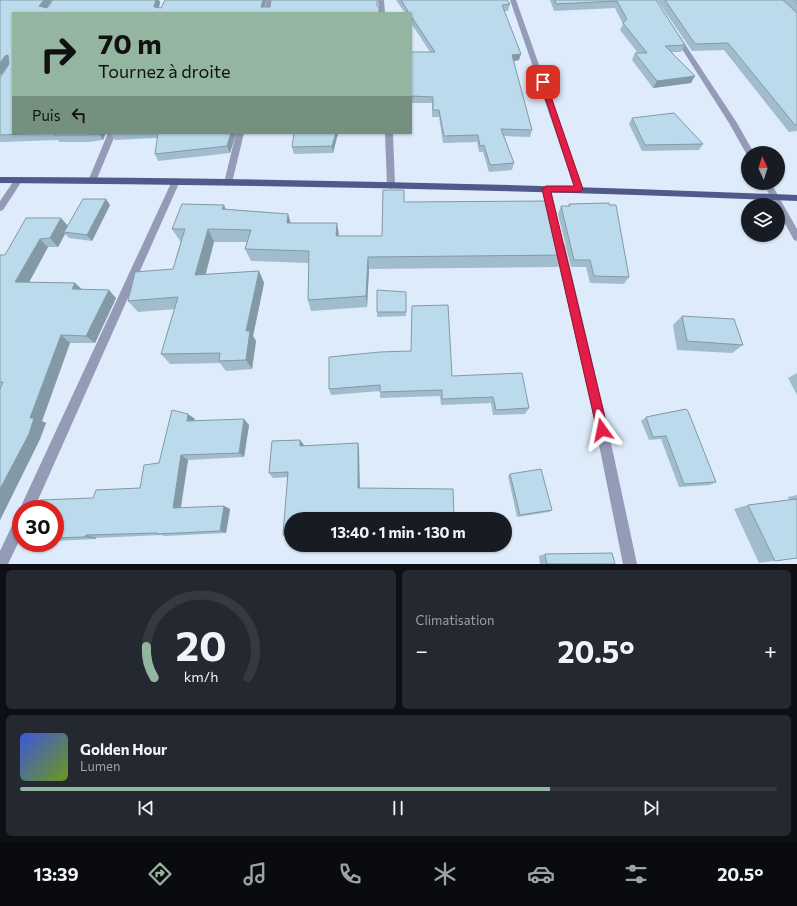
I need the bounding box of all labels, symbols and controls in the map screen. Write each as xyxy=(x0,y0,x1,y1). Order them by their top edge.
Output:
text: 70 m xyxy=(98,26,162,60)
icon: right xyxy=(32,28,84,80)
text: Tournez à droite xyxy=(98,60,231,82)
pin xyxy=(526,65,560,99)
icon: arrive xyxy=(532,71,554,93)
icon: left xyxy=(68,104,90,126)
text: Puis xyxy=(32,106,60,124)
north arrow xyxy=(741,146,785,190)
map controls xyxy=(741,146,785,242)
button: layers xyxy=(741,198,785,242)
position arrow xyxy=(581,409,623,451)
speed limit sign: 30 xyxy=(12,500,64,552)
text: 13:40 · 1 min · 130 m xyxy=(330,523,466,541)
text: Climatisation xyxy=(416,612,494,628)
text: 20 xyxy=(175,618,226,669)
text: 20.5° xyxy=(558,632,635,669)
text: − xyxy=(416,637,428,664)
text: + xyxy=(764,637,777,664)
text: km/h xyxy=(183,666,218,684)
text: Golden Hour xyxy=(80,740,167,758)
text: Lumen xyxy=(80,758,120,774)
icon: previous xyxy=(135,797,157,819)
icon: pause xyxy=(387,797,409,819)
icon: next xyxy=(640,797,662,819)
icon: directions xyxy=(146,860,174,888)
icon: music xyxy=(241,860,269,888)
icon: phone xyxy=(336,860,364,888)
icon: climate xyxy=(431,860,459,888)
icon: car xyxy=(527,860,555,888)
icon: filters xyxy=(622,860,650,888)
text: 13:39 xyxy=(34,863,79,885)
text: 20.5° xyxy=(717,863,763,885)

